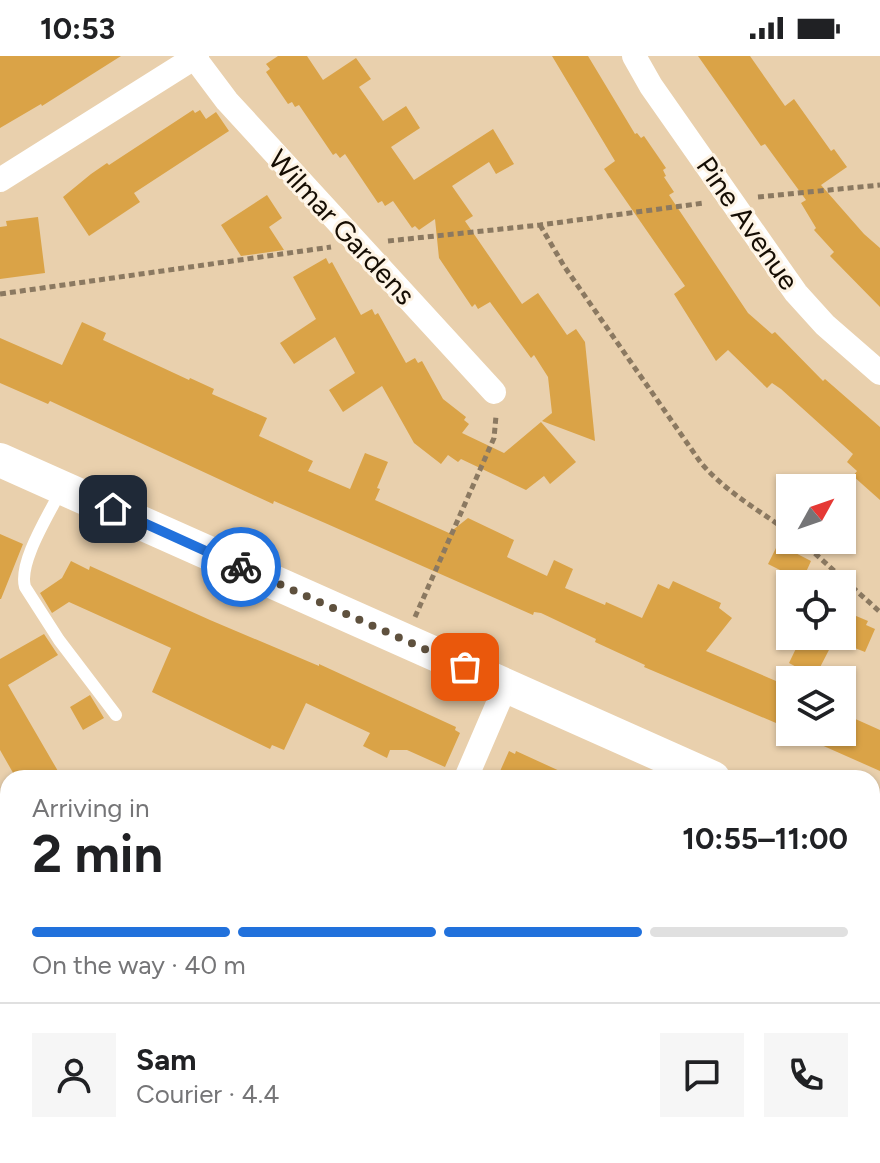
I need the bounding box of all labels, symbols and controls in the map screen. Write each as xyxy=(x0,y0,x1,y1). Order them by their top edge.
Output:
text: 10:53 xyxy=(40,10,115,47)
street label: Wilmar Gardens xyxy=(262,142,422,312)
street label: Pine Avenue xyxy=(690,150,806,296)
north arrow xyxy=(776,474,856,554)
map controls xyxy=(776,474,856,746)
pin xyxy=(79,475,147,543)
icon: home xyxy=(91,487,135,531)
courier xyxy=(201,527,281,607)
icon: bike xyxy=(219,545,263,589)
button: locate xyxy=(776,570,856,650)
pin xyxy=(431,633,499,701)
icon: bag xyxy=(443,645,487,689)
button: layers xyxy=(776,666,856,746)
text: Arriving in xyxy=(32,792,150,824)
text: 10:55–11:00 xyxy=(682,820,848,857)
text: 2 min xyxy=(32,823,163,885)
text: On the way · 40 m xyxy=(32,949,246,981)
button: person xyxy=(32,1033,116,1117)
button: chat xyxy=(660,1033,744,1117)
button: phone xyxy=(764,1033,848,1117)
text: Sam xyxy=(136,1041,196,1078)
text: Courier · 4.4 xyxy=(136,1078,279,1110)

